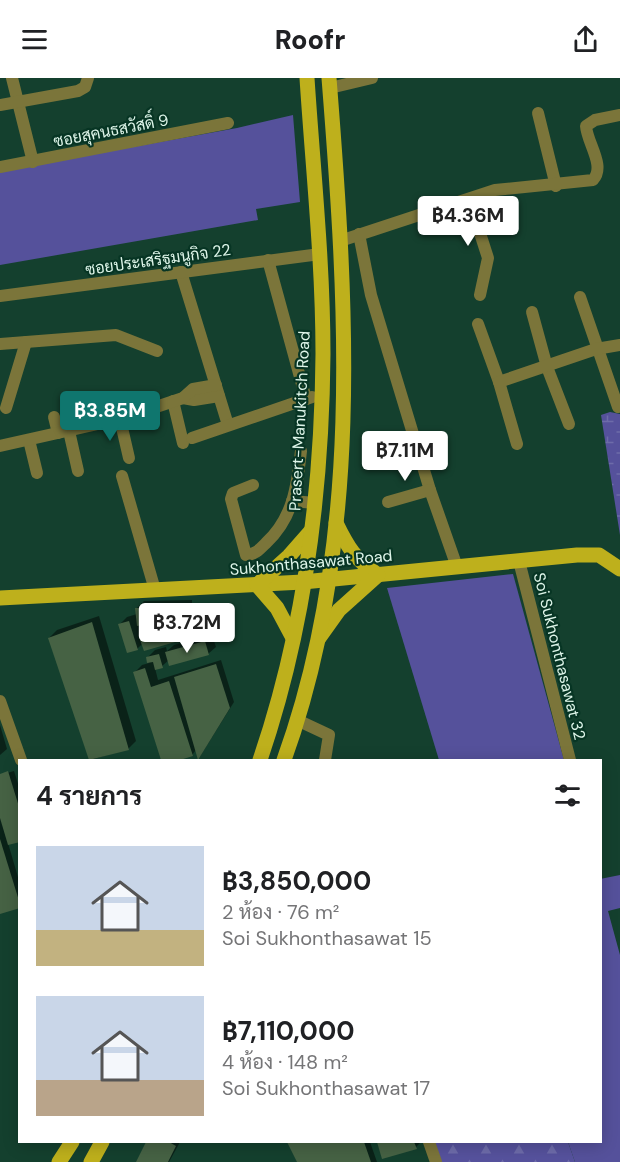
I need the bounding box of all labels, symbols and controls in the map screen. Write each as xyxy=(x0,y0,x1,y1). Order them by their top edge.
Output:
text: Roofr xyxy=(275,22,345,57)
icon: menu xyxy=(18,23,51,56)
icon: share xyxy=(569,23,602,56)
street label: ซอยสุคนธสวัสดิ์ 9 xyxy=(51,105,171,153)
pin: ฿4.36M xyxy=(419,196,517,247)
text: ฿4.36M xyxy=(432,202,504,228)
street label: ซอยประเสริฐมนูกิจ 22 xyxy=(84,239,232,281)
street label: Prasert-Manukitch Road xyxy=(284,330,315,512)
pin: ฿3.85M xyxy=(61,391,159,442)
text: ฿3.85M xyxy=(74,397,146,423)
pin: ฿7.11M xyxy=(356,431,454,482)
text: ฿7.11M xyxy=(376,437,434,463)
street label: Sukhonthasawat Road xyxy=(229,545,393,580)
street label: Soi Sukhonthasawat 32 xyxy=(529,570,590,742)
pin: ฿3.72M xyxy=(138,603,236,654)
text: ฿3.72M xyxy=(153,609,221,635)
text: 4 รายการ xyxy=(36,779,142,813)
icon: filters xyxy=(551,779,584,812)
text: ฿3,850,000 xyxy=(222,864,371,898)
icon: home xyxy=(84,870,156,942)
text: 2 ห้อง · 76 m² xyxy=(222,899,339,925)
text: Soi Sukhonthasawat 15 xyxy=(222,925,432,951)
text: ฿7,110,000 xyxy=(222,1014,355,1048)
icon: home xyxy=(84,1020,156,1092)
text: 4 ห้อง · 148 m² xyxy=(222,1049,348,1075)
text: Soi Sukhonthasawat 17 xyxy=(222,1075,430,1101)

